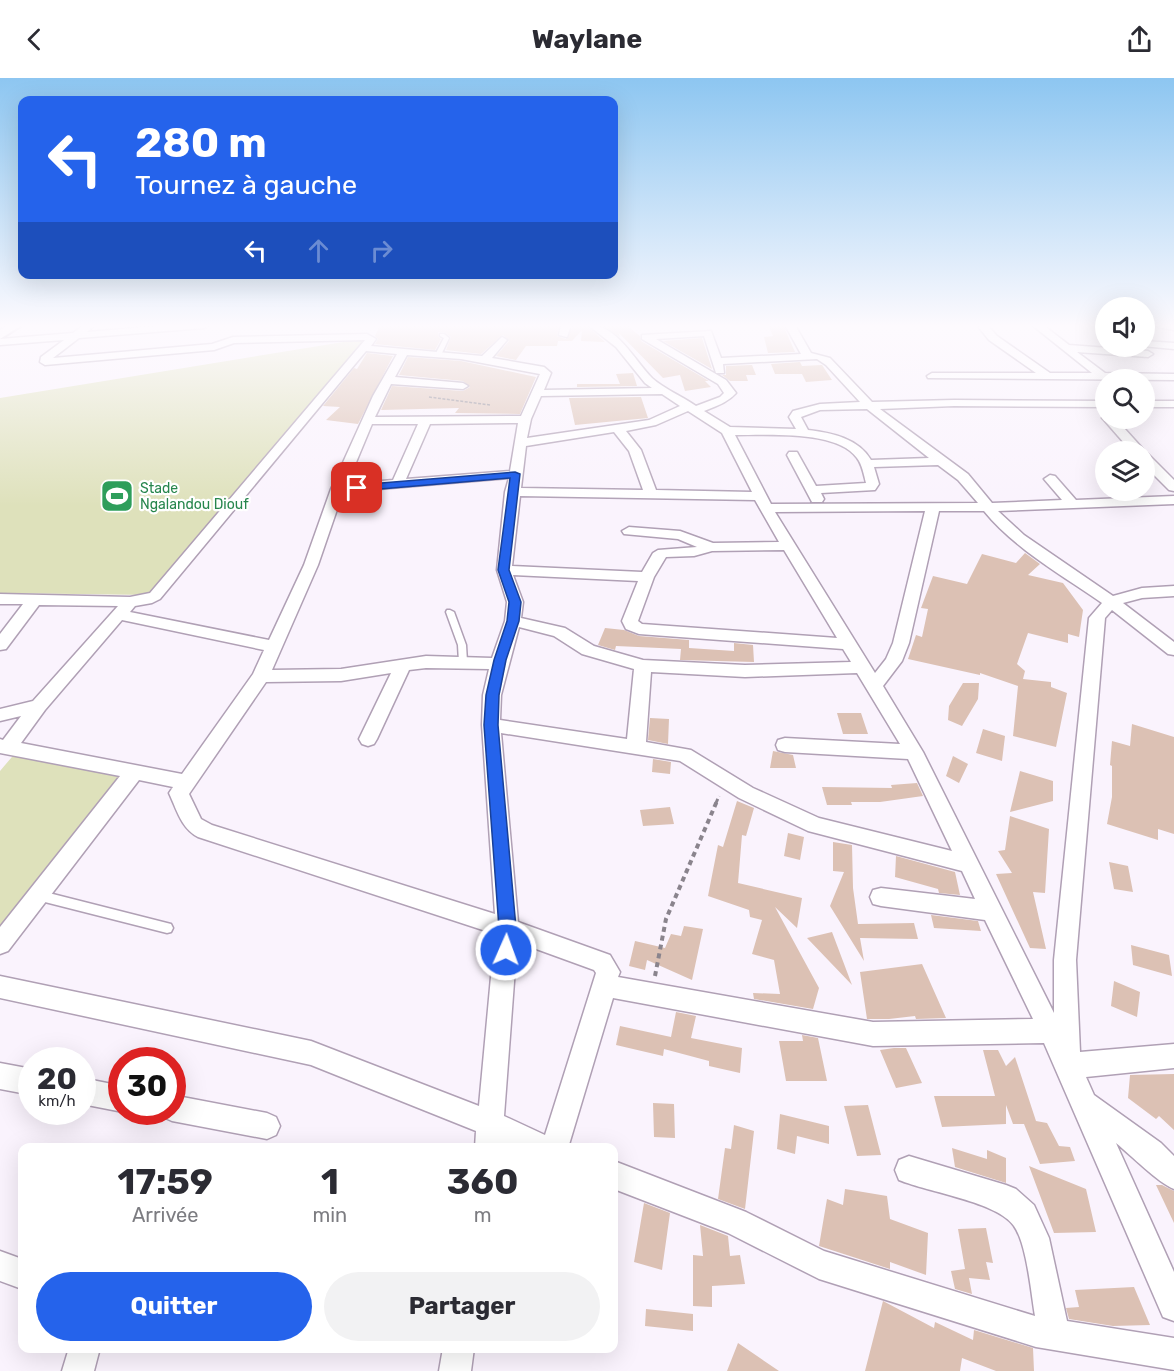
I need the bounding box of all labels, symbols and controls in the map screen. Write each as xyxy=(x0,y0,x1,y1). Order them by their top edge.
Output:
icon: back xyxy=(18,23,51,56)
text: Waylane xyxy=(532,23,642,55)
icon: share xyxy=(1123,23,1156,56)
text: 280 m xyxy=(135,118,267,168)
icon: left xyxy=(36,120,114,198)
text: Tournez à gauche xyxy=(135,169,357,201)
icon: left xyxy=(239,234,272,267)
icon: ahead xyxy=(302,234,335,267)
icon: right xyxy=(365,234,398,267)
map controls xyxy=(1095,297,1155,501)
button: sound xyxy=(1095,297,1155,357)
button: search xyxy=(1095,369,1155,429)
button: layers xyxy=(1095,441,1155,501)
pin xyxy=(331,462,382,513)
icon: arrive xyxy=(340,471,373,504)
sports icon: Stade Ngalandou Diouf xyxy=(99,478,135,514)
place label: Stade Ngalandou Diouf xyxy=(140,480,249,513)
position arrow xyxy=(474,918,538,982)
speed limit sign: 30 xyxy=(108,1047,186,1125)
text: 20 xyxy=(37,1061,77,1097)
text: km/h xyxy=(38,1092,76,1110)
text: 17:59 xyxy=(118,1160,213,1203)
text: 1 xyxy=(321,1160,339,1203)
text: 360 xyxy=(447,1160,518,1203)
text: Arrivée xyxy=(132,1203,199,1227)
text: min xyxy=(312,1203,347,1227)
text: m xyxy=(474,1203,491,1227)
button: Quitter xyxy=(36,1272,312,1341)
button: Partager xyxy=(324,1272,600,1341)

